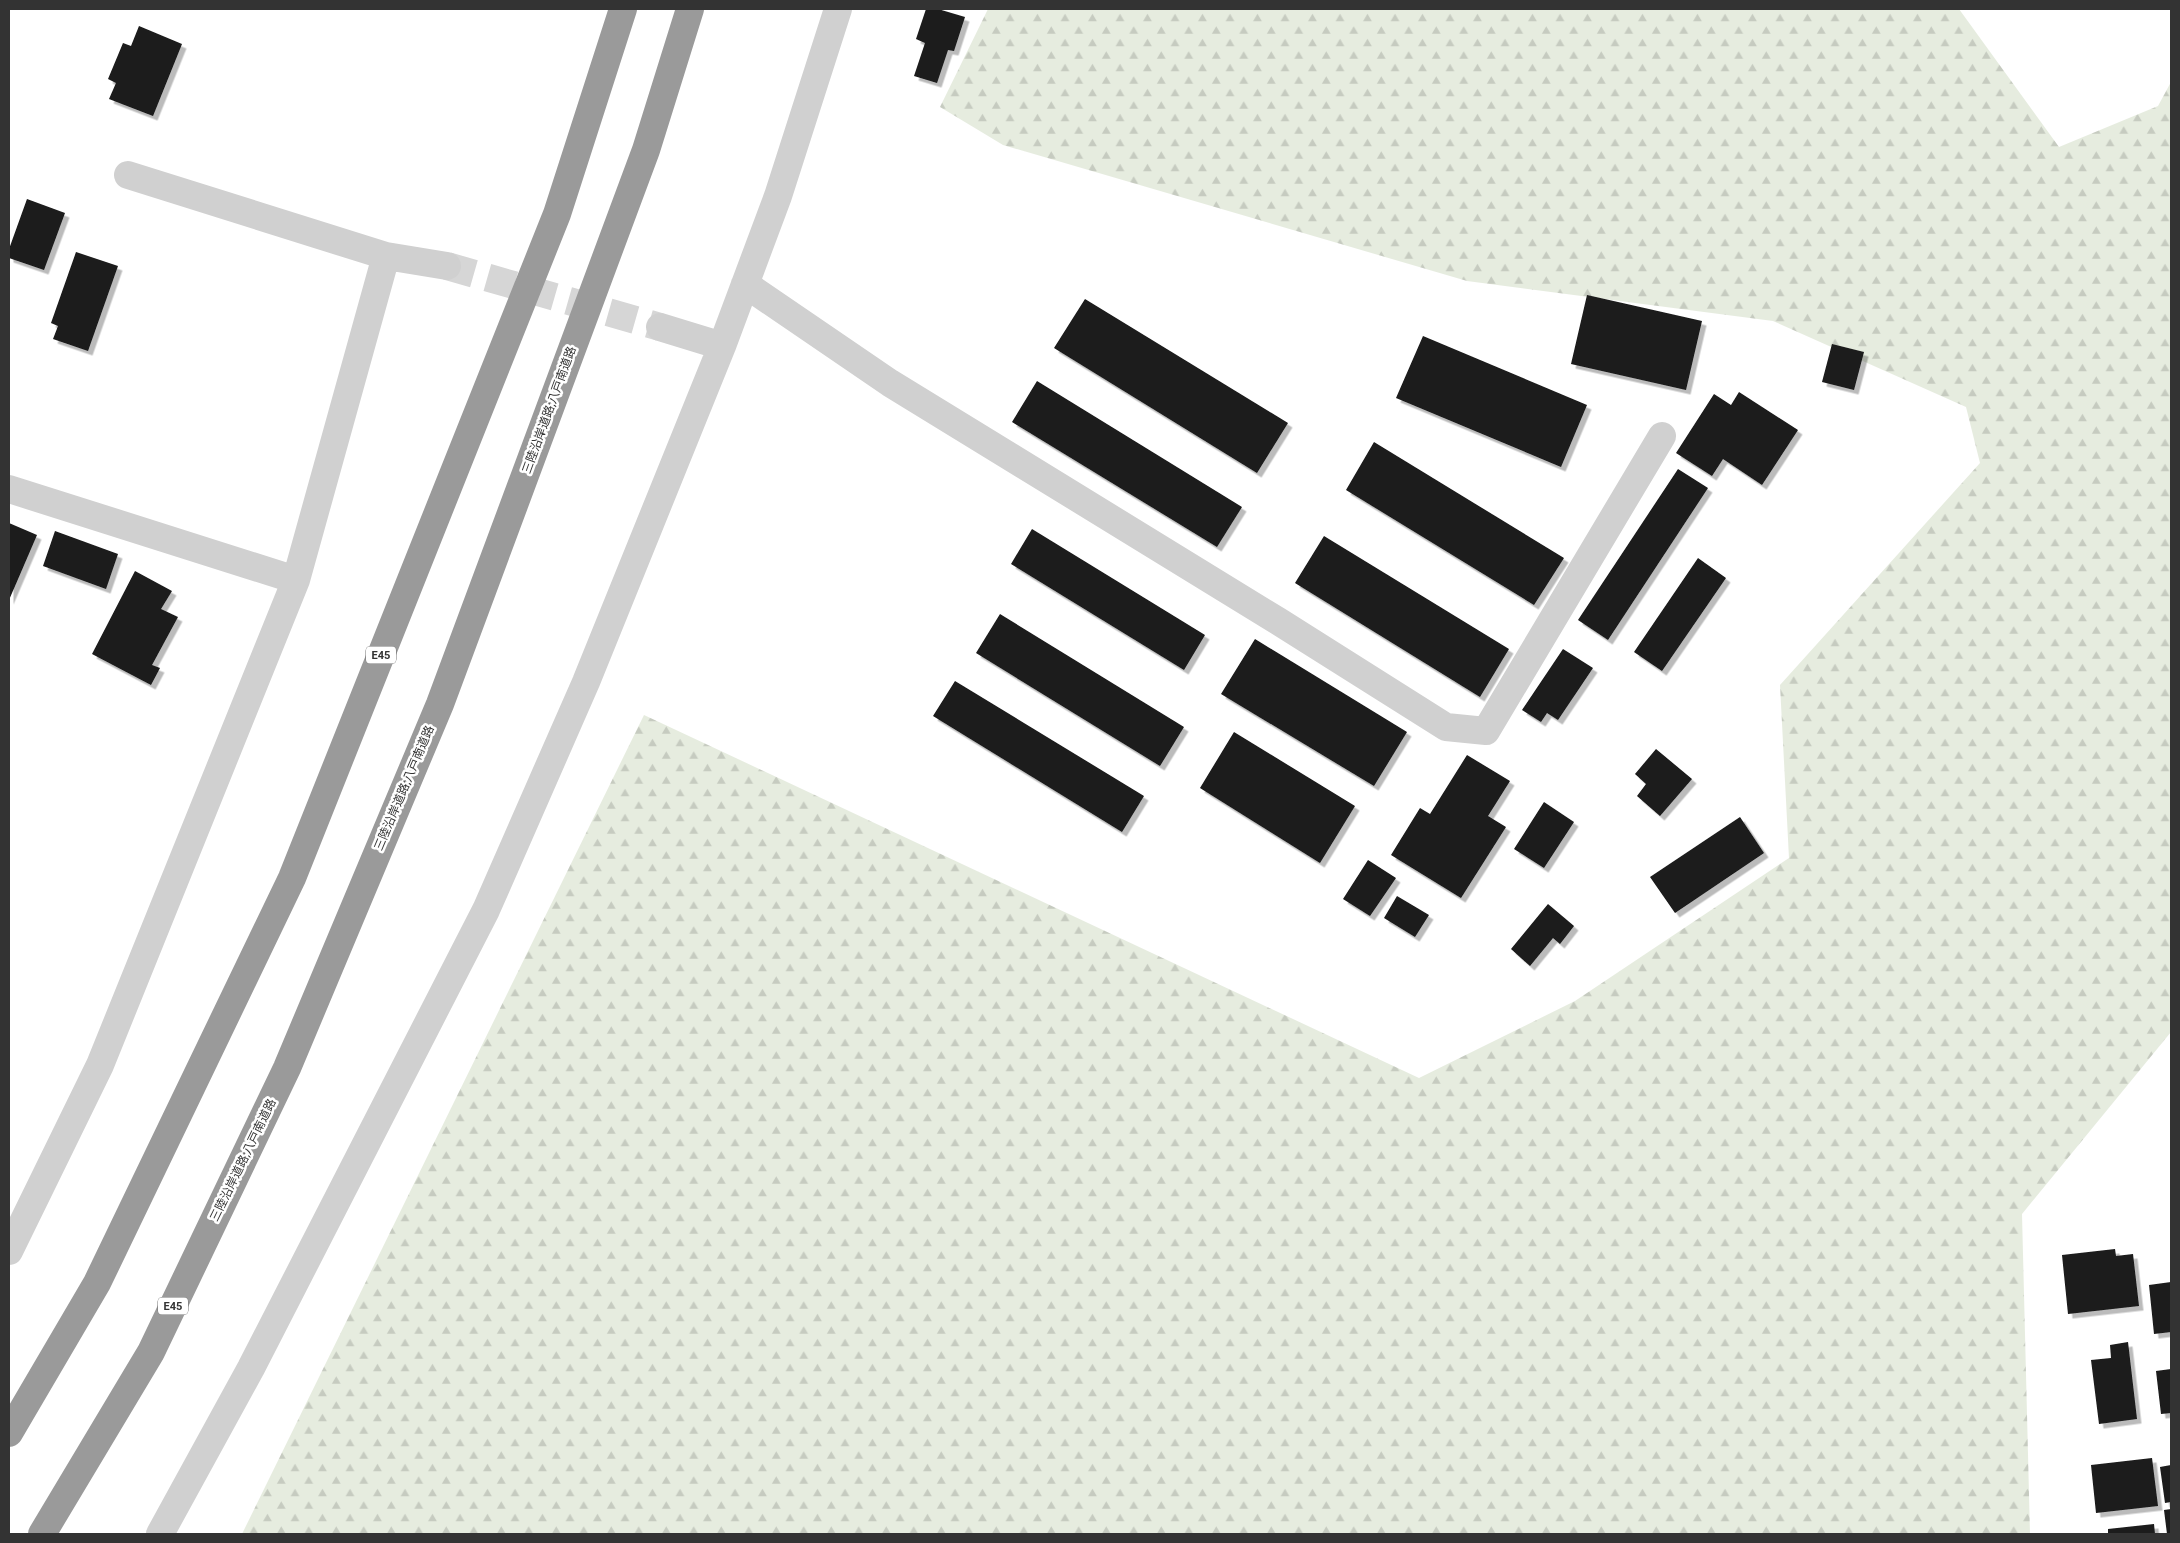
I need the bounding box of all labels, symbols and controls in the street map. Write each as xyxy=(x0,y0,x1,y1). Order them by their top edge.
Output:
street label: 三陸沿岸道路;八戸南道路 xyxy=(519,344,579,476)
road number: E45 xyxy=(366,646,396,664)
street label: 三陸沿岸道路;八戸南道路 xyxy=(371,723,437,853)
street label: 三陸沿岸道路;八戸南道路 xyxy=(207,1096,279,1224)
road number: E45 xyxy=(158,1298,188,1314)

